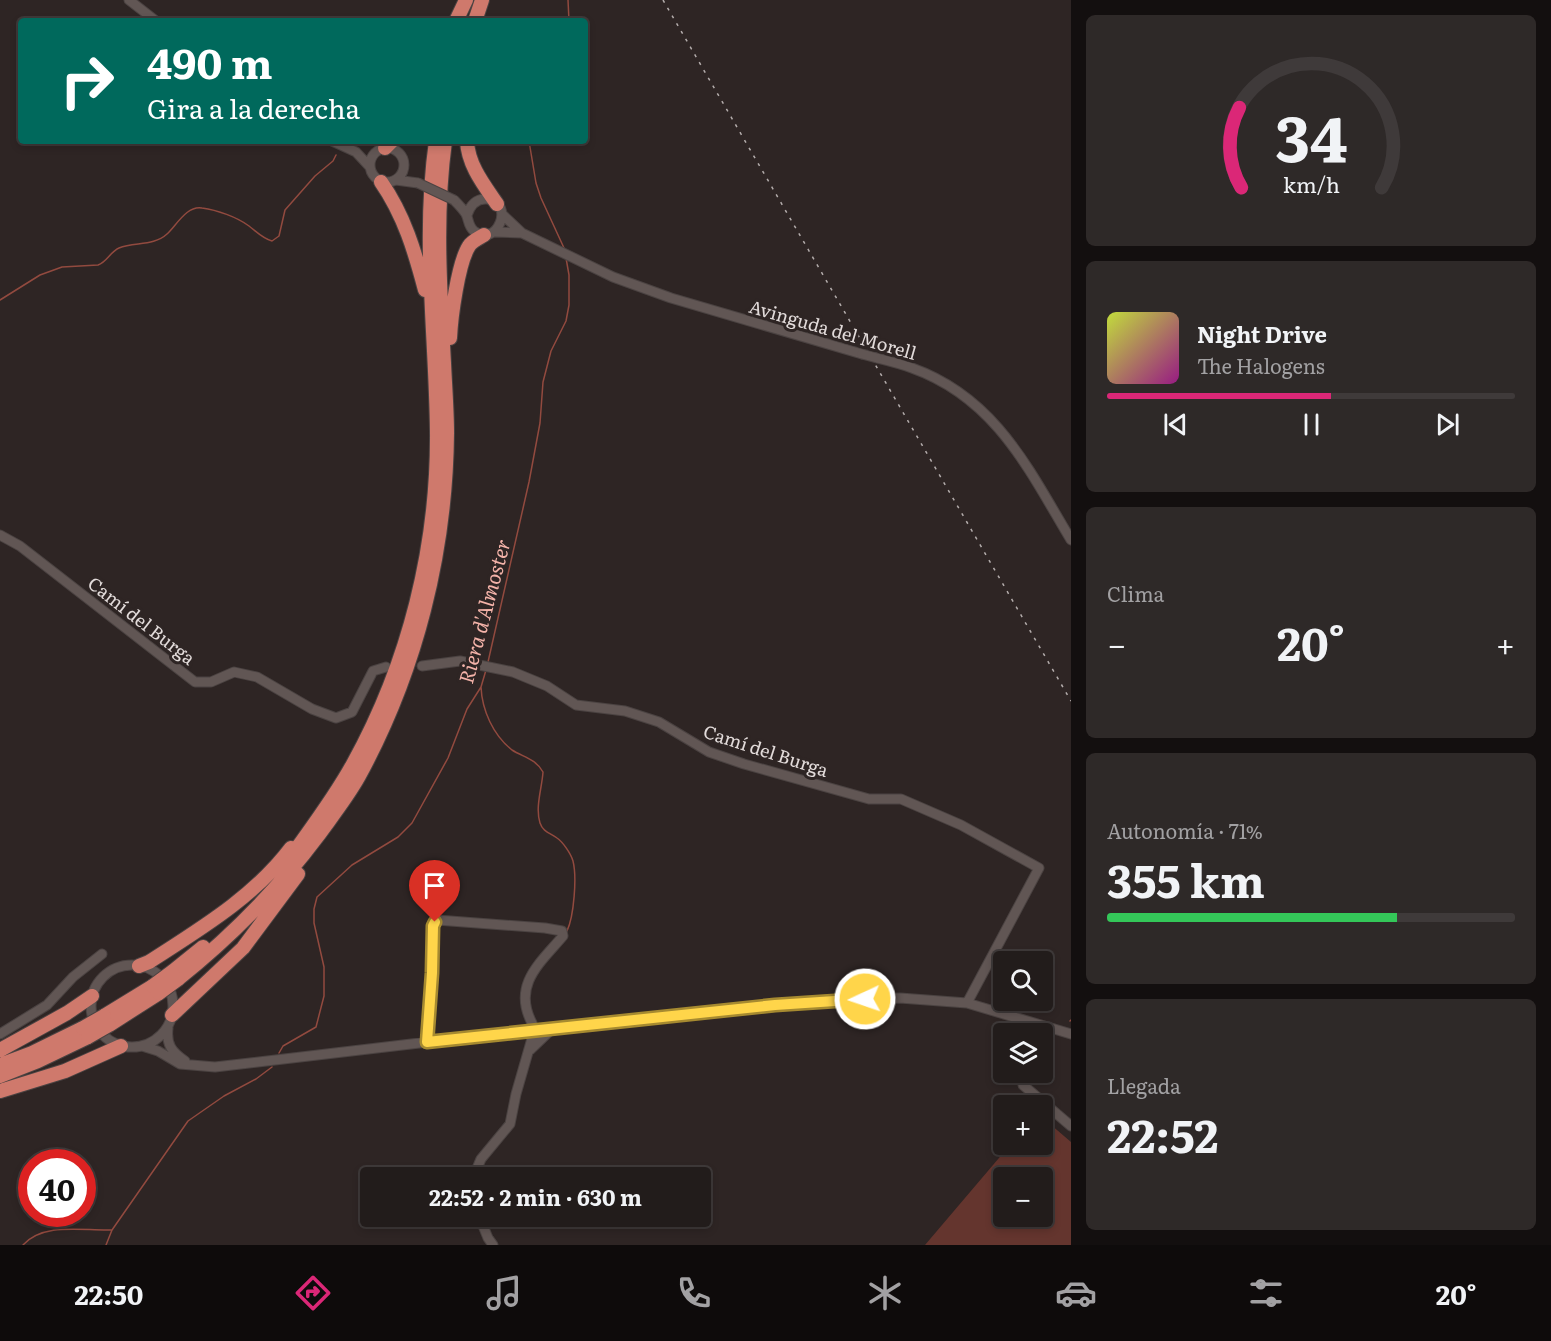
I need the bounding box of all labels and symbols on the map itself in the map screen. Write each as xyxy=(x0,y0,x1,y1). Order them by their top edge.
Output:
street label: Avinguda del Morell xyxy=(746,292,920,366)
water label: Riera d'Almoster xyxy=(449,535,517,687)
street label: Camí del Burga xyxy=(83,569,202,671)
street label: Camí del Burga xyxy=(700,717,832,783)
pin xyxy=(409,860,460,922)
position arrow xyxy=(833,967,897,1031)
speed limit sign: 40 xyxy=(18,1149,96,1227)

